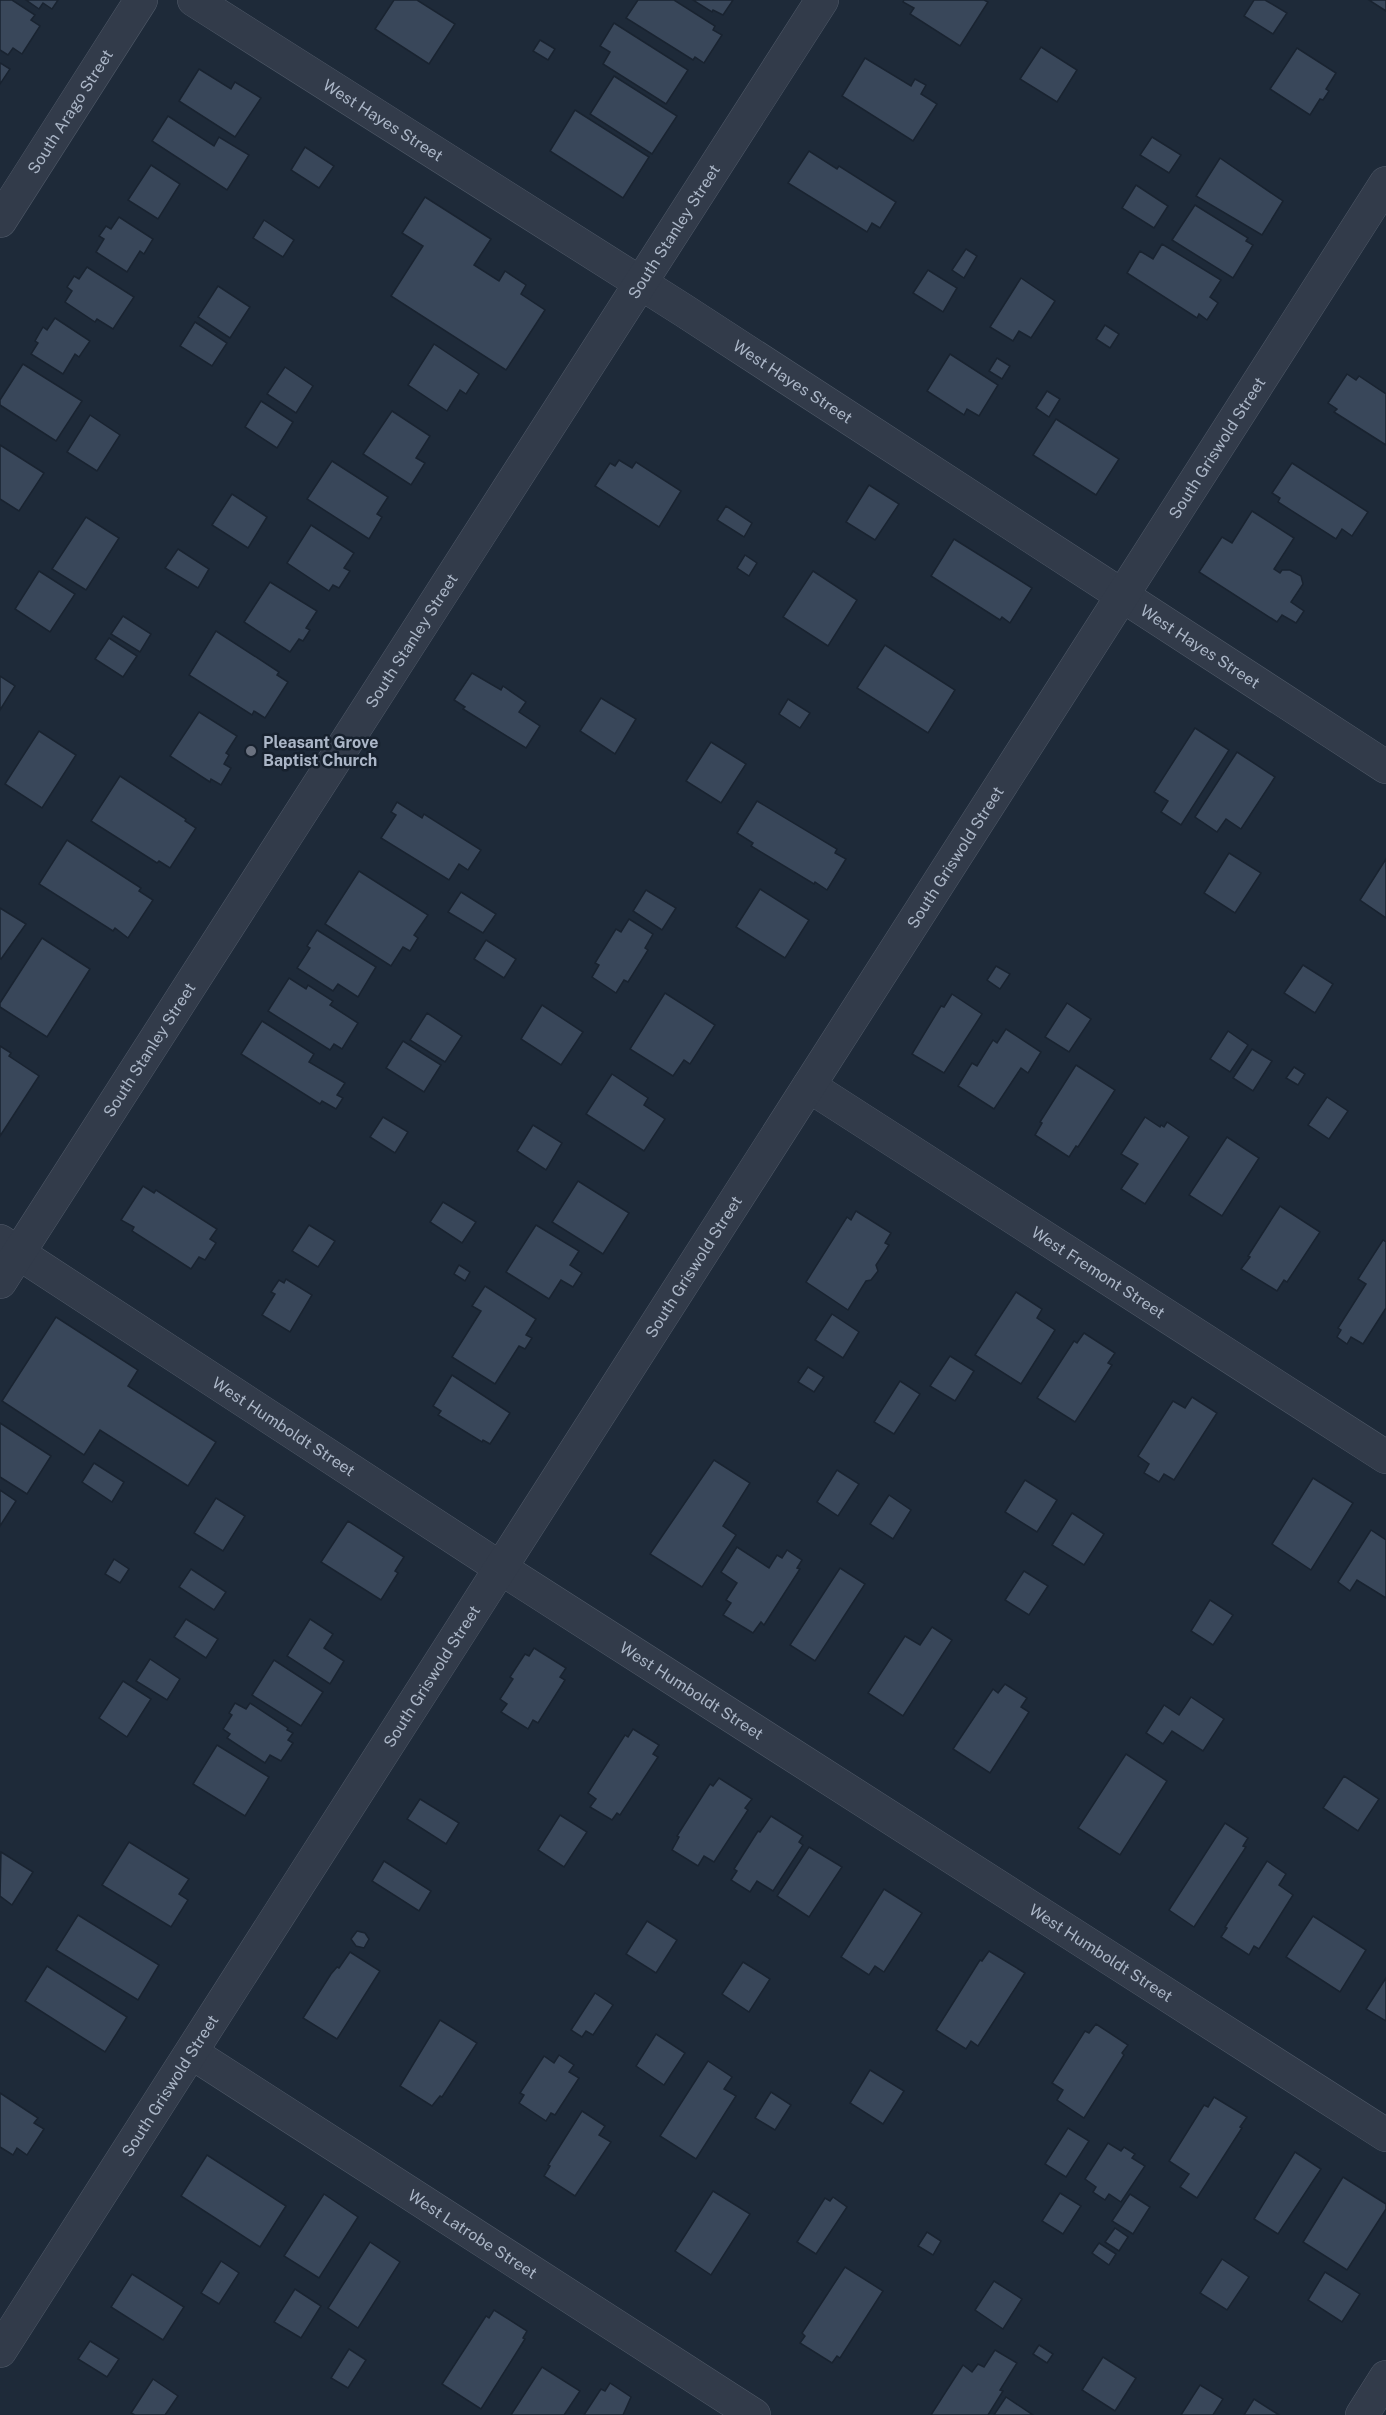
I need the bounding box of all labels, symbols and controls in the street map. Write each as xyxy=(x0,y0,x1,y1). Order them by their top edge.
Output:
street label: South Arago Street xyxy=(23,46,117,177)
street label: West Hayes Street xyxy=(320,75,447,165)
street label: South Stanley Street xyxy=(624,161,724,302)
street label: West Hayes Street xyxy=(730,336,856,427)
street label: South Griswold Street xyxy=(1164,373,1269,522)
street label: South Stanley Street xyxy=(361,570,461,711)
street label: West Hayes Street xyxy=(1137,601,1264,692)
place label: Pleasant Grove Baptist Church xyxy=(263,733,378,770)
marker: Pleasant Grove Baptist Church xyxy=(244,744,258,758)
street label: South Griswold Street xyxy=(903,783,1007,932)
street label: South Stanley Street xyxy=(99,979,199,1120)
street label: South Griswold Street xyxy=(641,1192,746,1341)
street label: West Fremont Street xyxy=(1028,1222,1169,1322)
street label: West Humboldt Street xyxy=(209,1373,359,1480)
street label: South Griswold Street xyxy=(379,1602,484,1751)
street label: West Humboldt Street xyxy=(616,1638,767,1743)
street label: West Humboldt Street xyxy=(1026,1900,1176,2005)
street label: South Griswold Street xyxy=(117,2011,222,2160)
street label: West Latrobe Street xyxy=(405,2185,541,2282)

